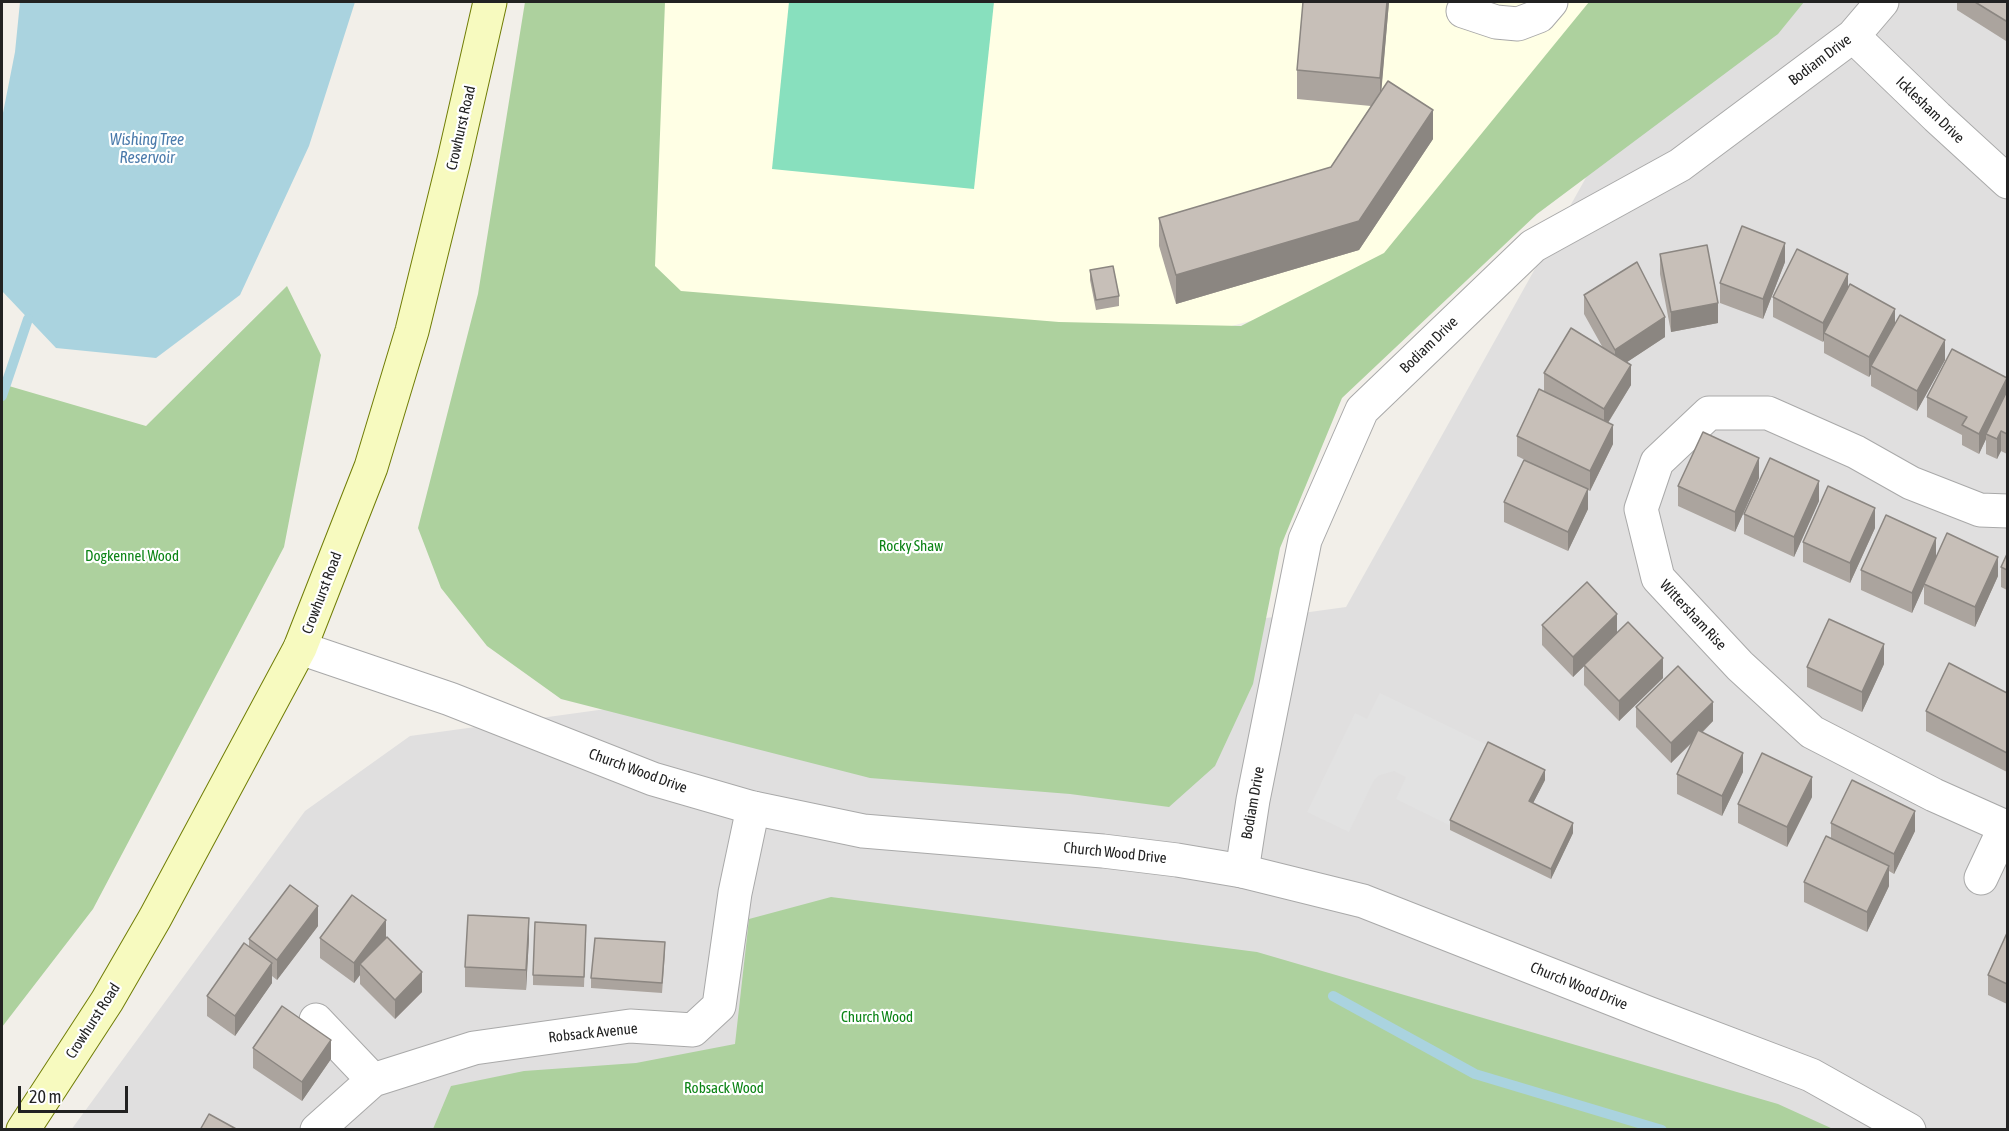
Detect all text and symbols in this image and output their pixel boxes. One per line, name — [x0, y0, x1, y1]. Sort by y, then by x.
street label: Bodiam Drive — [1785, 31, 1855, 89]
street label: Icklesham Drive — [1892, 73, 1968, 147]
street label: Crowhurst Road — [443, 84, 479, 172]
water label: Wishing Tree Reservoir — [110, 130, 184, 168]
street label: Bodiam Drive — [1396, 313, 1462, 377]
park label: Rocky Shaw — [879, 537, 943, 555]
park label: Dogkennel Wood — [85, 547, 179, 565]
street label: Crowhurst Road — [298, 550, 346, 636]
street label: Wittersham Rise — [1656, 576, 1730, 654]
street label: Church Wood Drive — [586, 745, 690, 797]
street label: Bodiam Drive — [1238, 765, 1268, 841]
street label: Church Wood Drive — [1063, 839, 1167, 867]
street label: Church Wood Drive — [1528, 958, 1630, 1014]
street label: Crowhurst Road — [62, 980, 124, 1062]
park label: Church Wood — [841, 1008, 913, 1026]
street label: Robsack Avenue — [547, 1019, 639, 1047]
scale bar — [21, 1074, 130, 1112]
park label: Robsack Wood — [684, 1079, 764, 1097]
text: 20 m — [29, 1086, 61, 1107]

